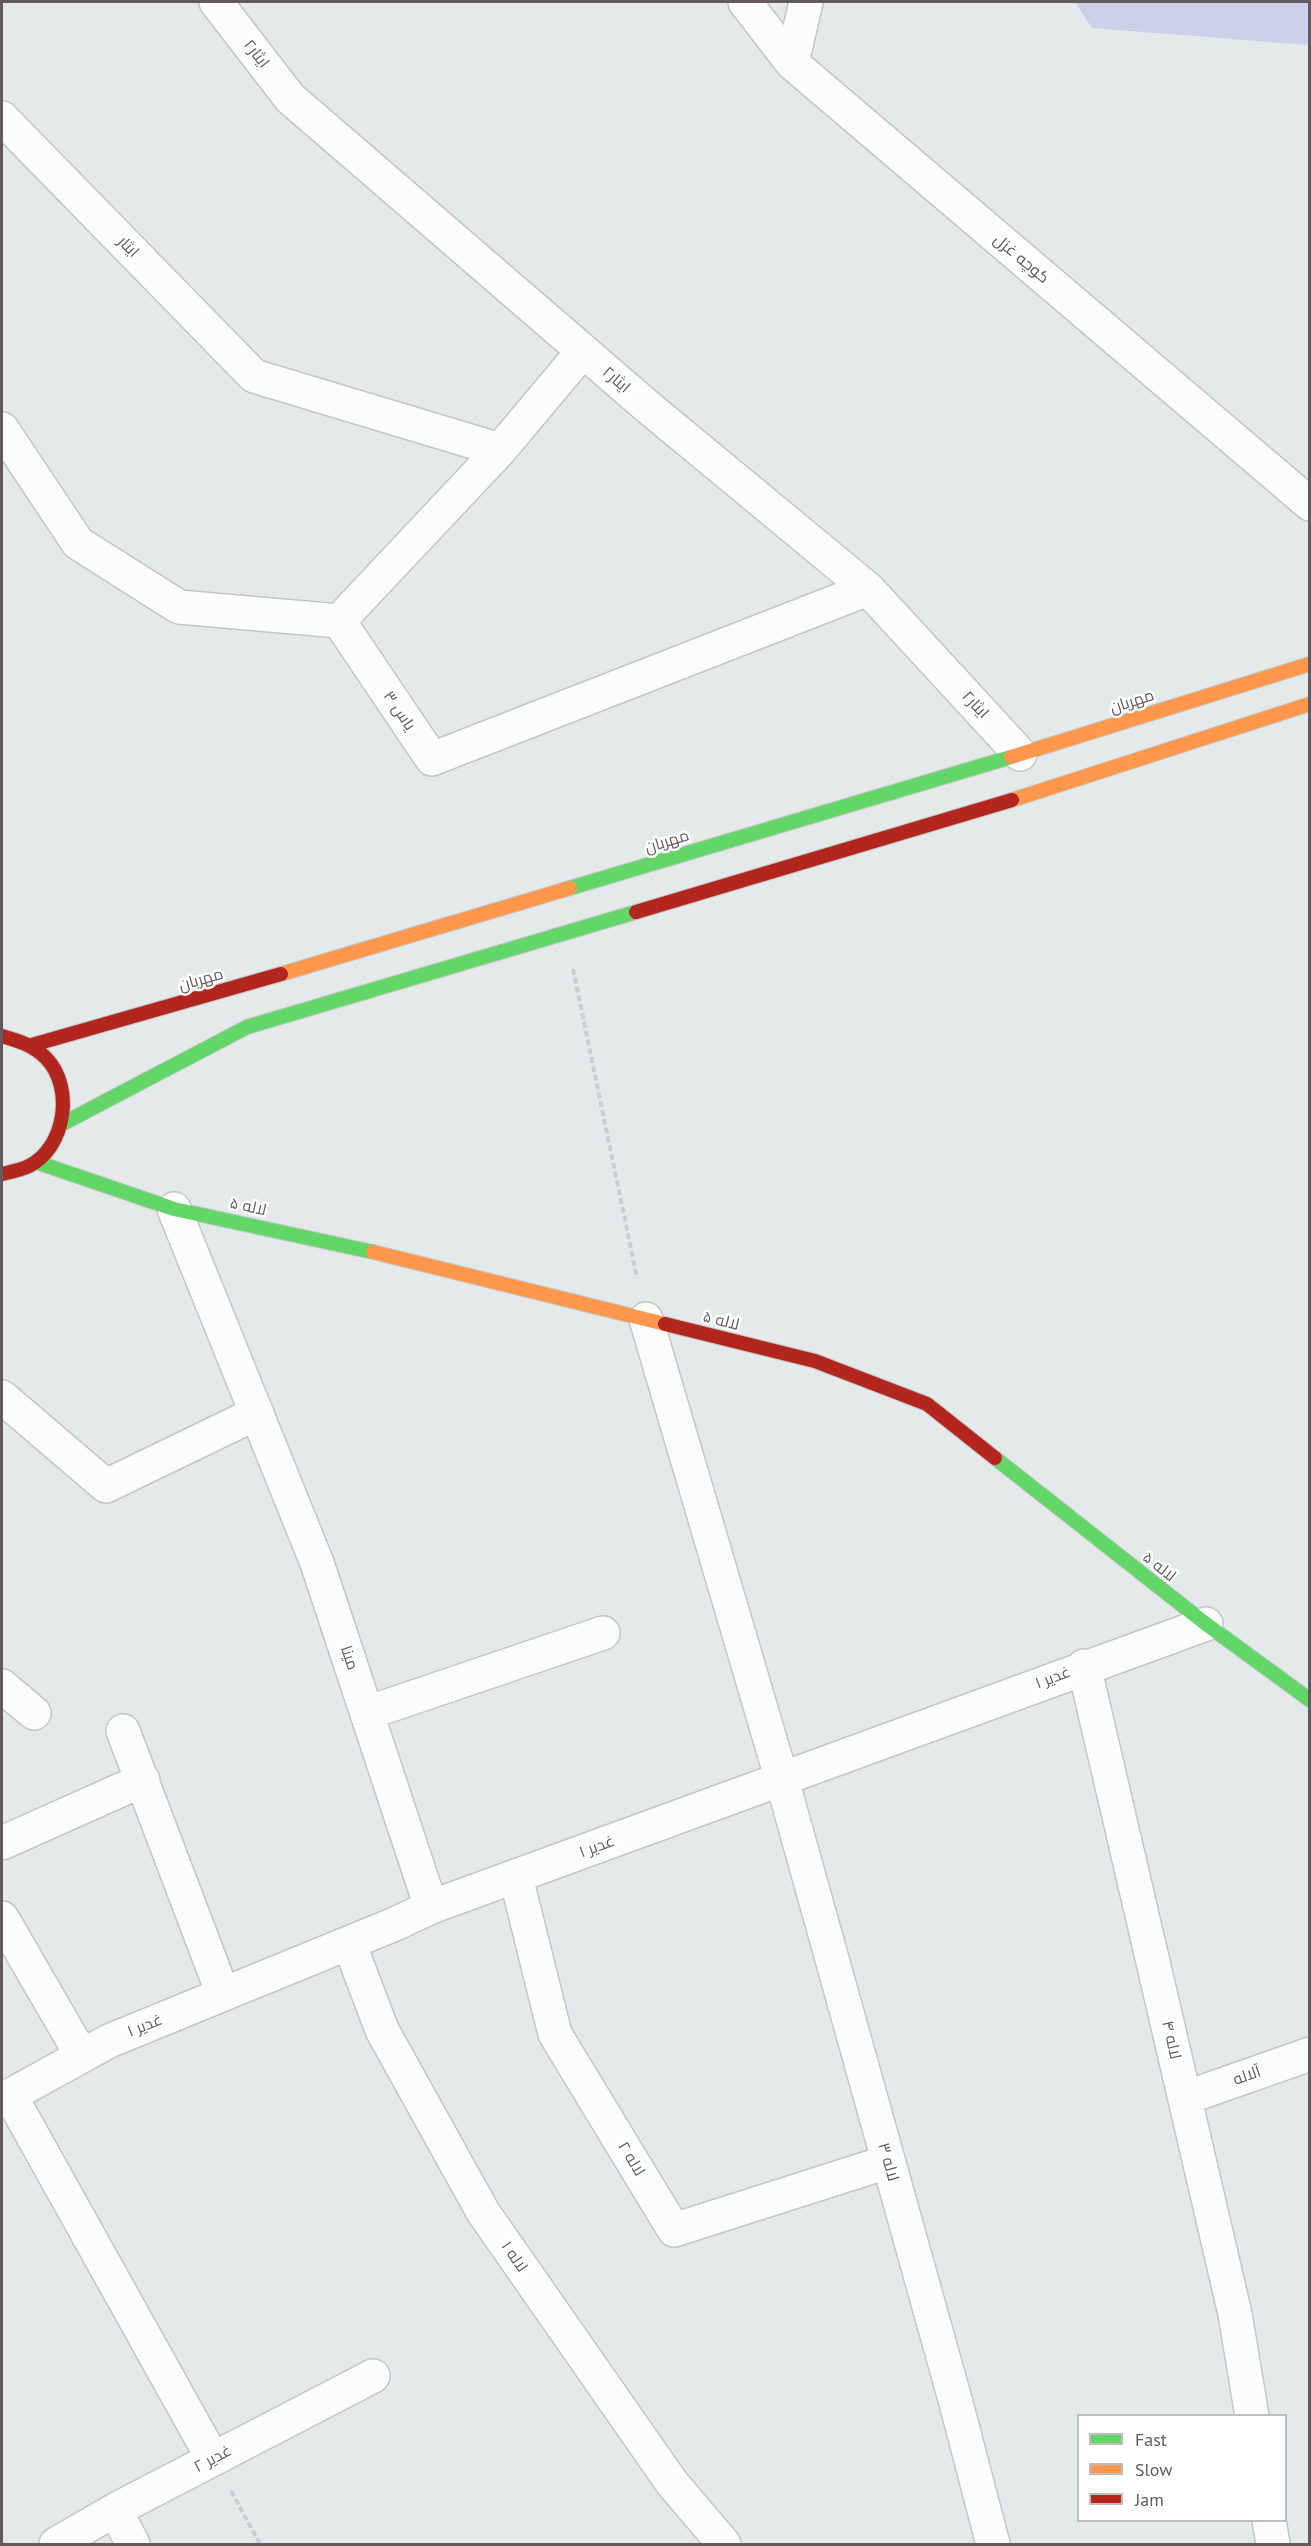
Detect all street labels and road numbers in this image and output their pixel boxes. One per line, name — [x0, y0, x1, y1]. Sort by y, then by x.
street label: ایثار۲ — [239, 36, 273, 72]
street label: کوچه غزل — [989, 230, 1053, 288]
street label: ایثار — [113, 232, 143, 262]
street label: ایثار۲ — [598, 363, 634, 397]
street label: مهربان — [1108, 686, 1156, 718]
street label: ایثار۲ — [958, 687, 992, 723]
street label: یاس ۳ — [379, 688, 419, 734]
street label: مهربان — [643, 826, 691, 858]
street label: مهربان — [177, 965, 225, 995]
street label: لاله ۵ — [228, 1194, 268, 1220]
street label: لاله ۵ — [701, 1307, 741, 1335]
street label: لاله ۵ — [1139, 1548, 1179, 1586]
street label: مینا — [336, 1643, 362, 1673]
street label: غدیر ۱ — [1033, 1663, 1073, 1693]
street label: غدیر ۱ — [577, 1832, 617, 1862]
street label: غدیر ۱ — [125, 2010, 165, 2042]
street label: لاله ۴ — [1157, 2019, 1185, 2061]
street label: آلاله — [1231, 2062, 1263, 2090]
street label: لاله ۲ — [613, 2138, 649, 2180]
street label: لاله ۳ — [873, 2141, 903, 2183]
street label: لاله ۱ — [497, 2238, 531, 2276]
street label: غدیر ۲ — [191, 2441, 235, 2477]

